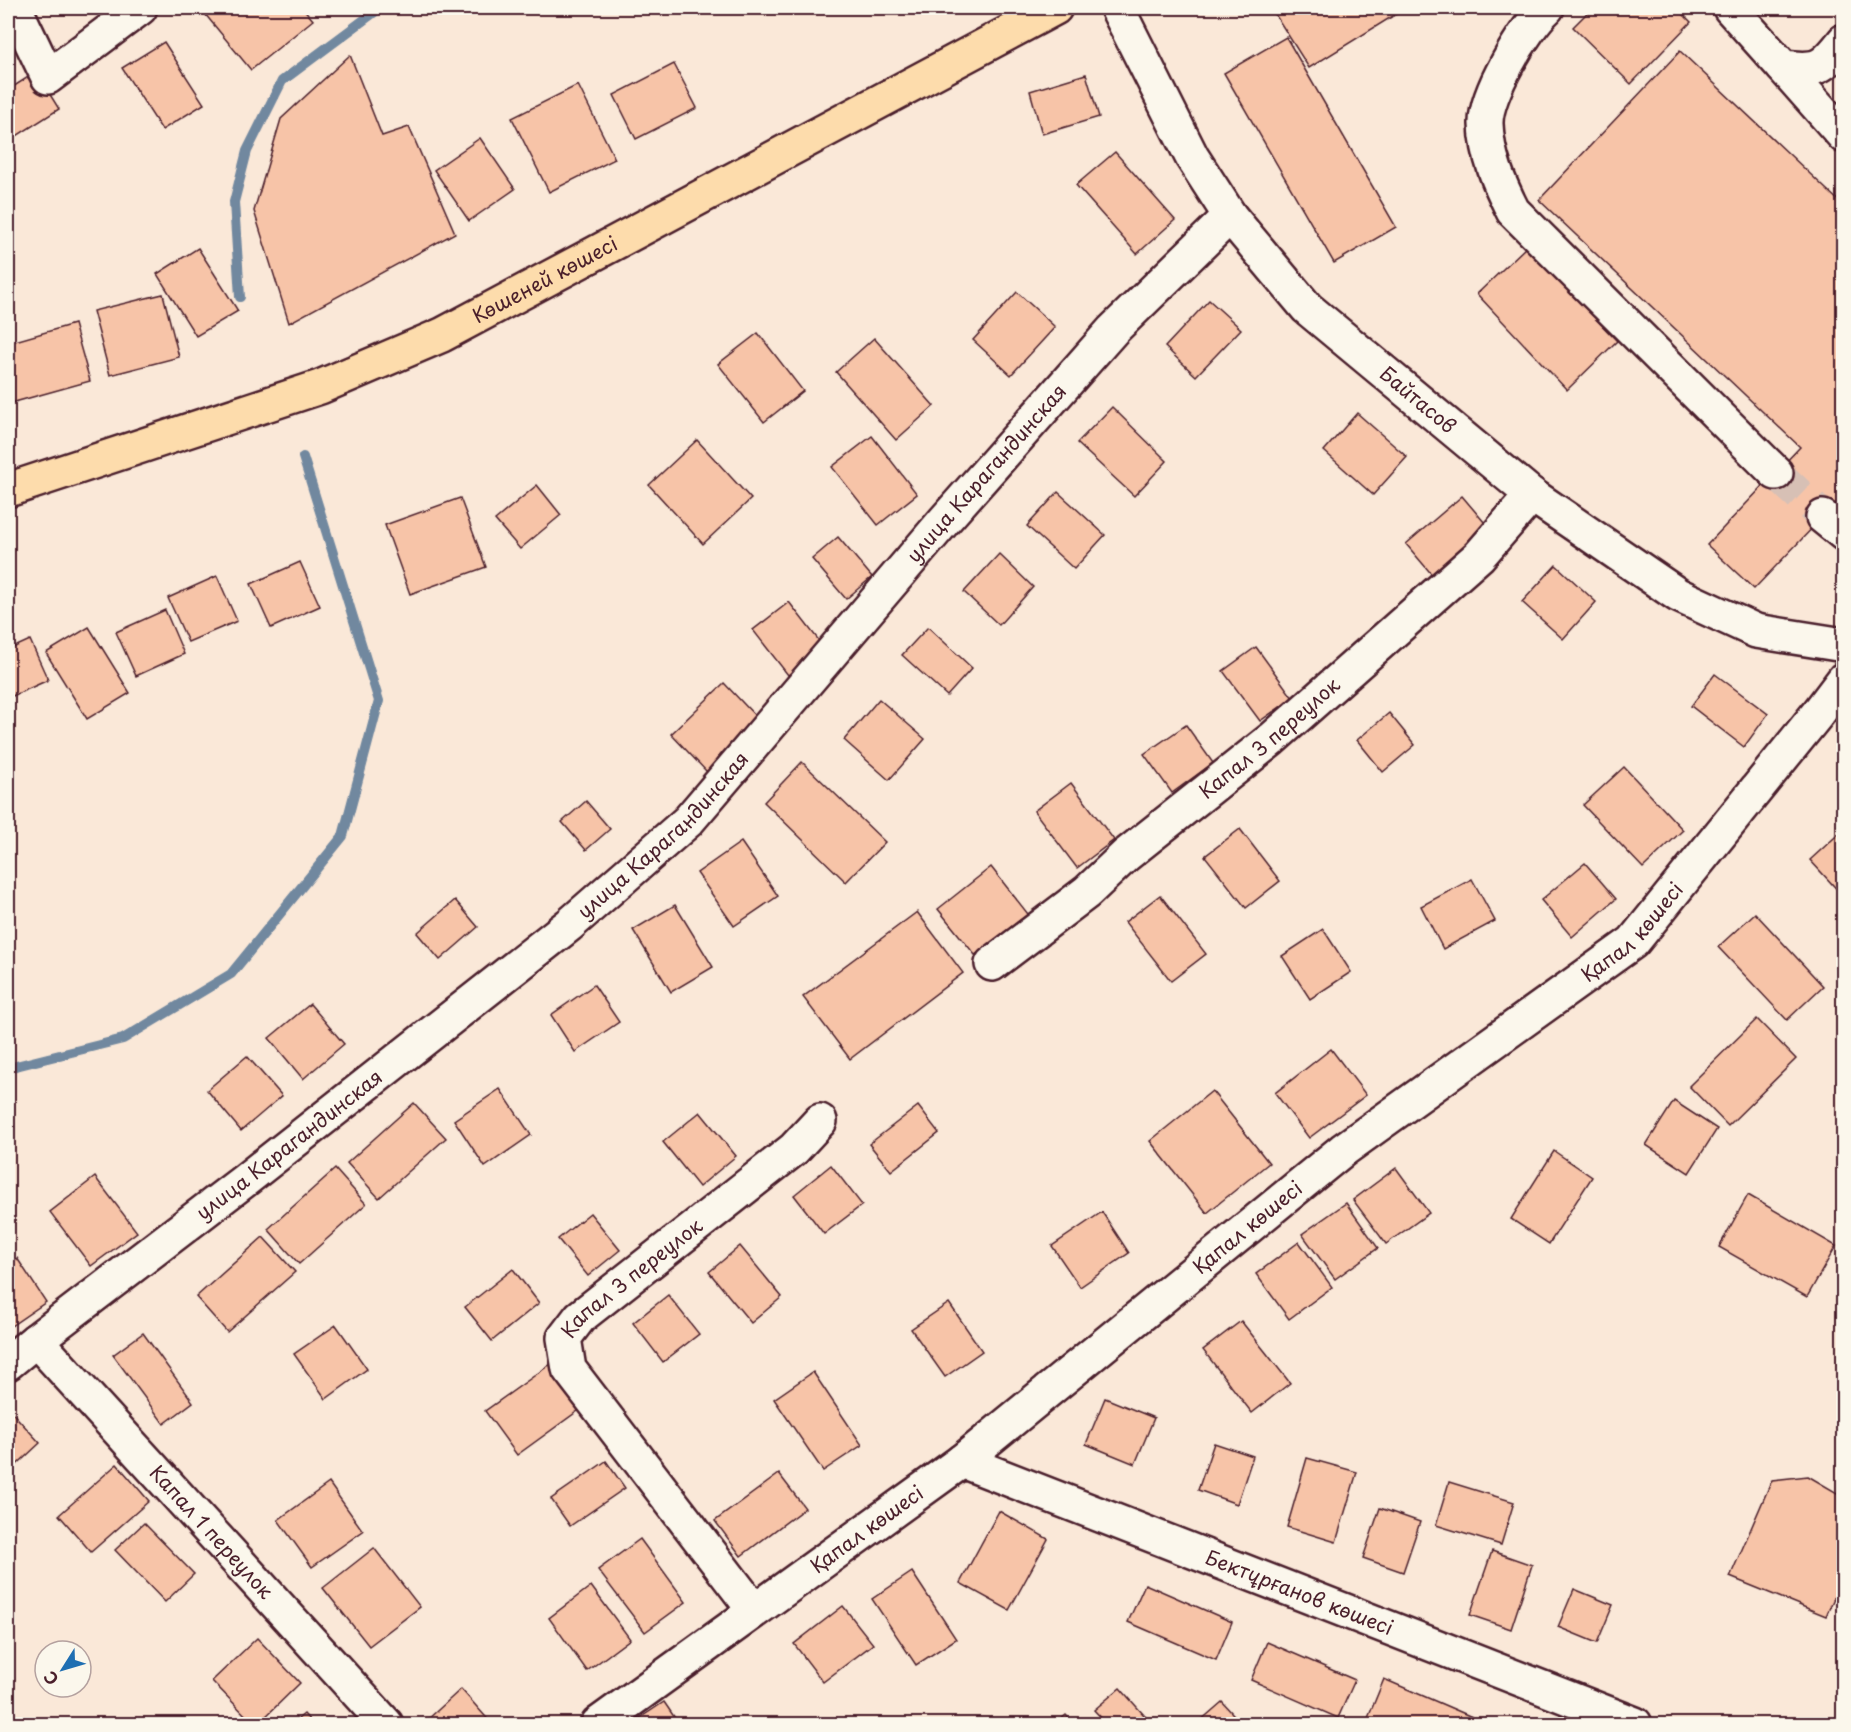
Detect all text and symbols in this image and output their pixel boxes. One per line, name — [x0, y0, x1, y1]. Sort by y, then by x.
street label: Көшеней көшесі — [467, 228, 623, 330]
street label: Байтасов — [1374, 359, 1463, 440]
street label: улица Карагандинская — [899, 377, 1073, 569]
street label: Капал 3 переулок — [1192, 670, 1346, 805]
street label: улица Карагандинская — [570, 744, 755, 925]
street label: Қапал көшесі — [1575, 875, 1690, 989]
street label: улица Карагандинская — [189, 1062, 388, 1227]
street label: Қапал көшесі — [1186, 1173, 1308, 1281]
street label: Капал 3 переулок — [553, 1210, 708, 1344]
street label: Капал 1 переулок — [143, 1458, 281, 1605]
street label: Қапал көшесі — [804, 1478, 929, 1580]
street label: Бектұрғанов көшесі — [1201, 1541, 1398, 1642]
north arrow — [33, 1639, 93, 1699]
text: С — [37, 1667, 63, 1691]

